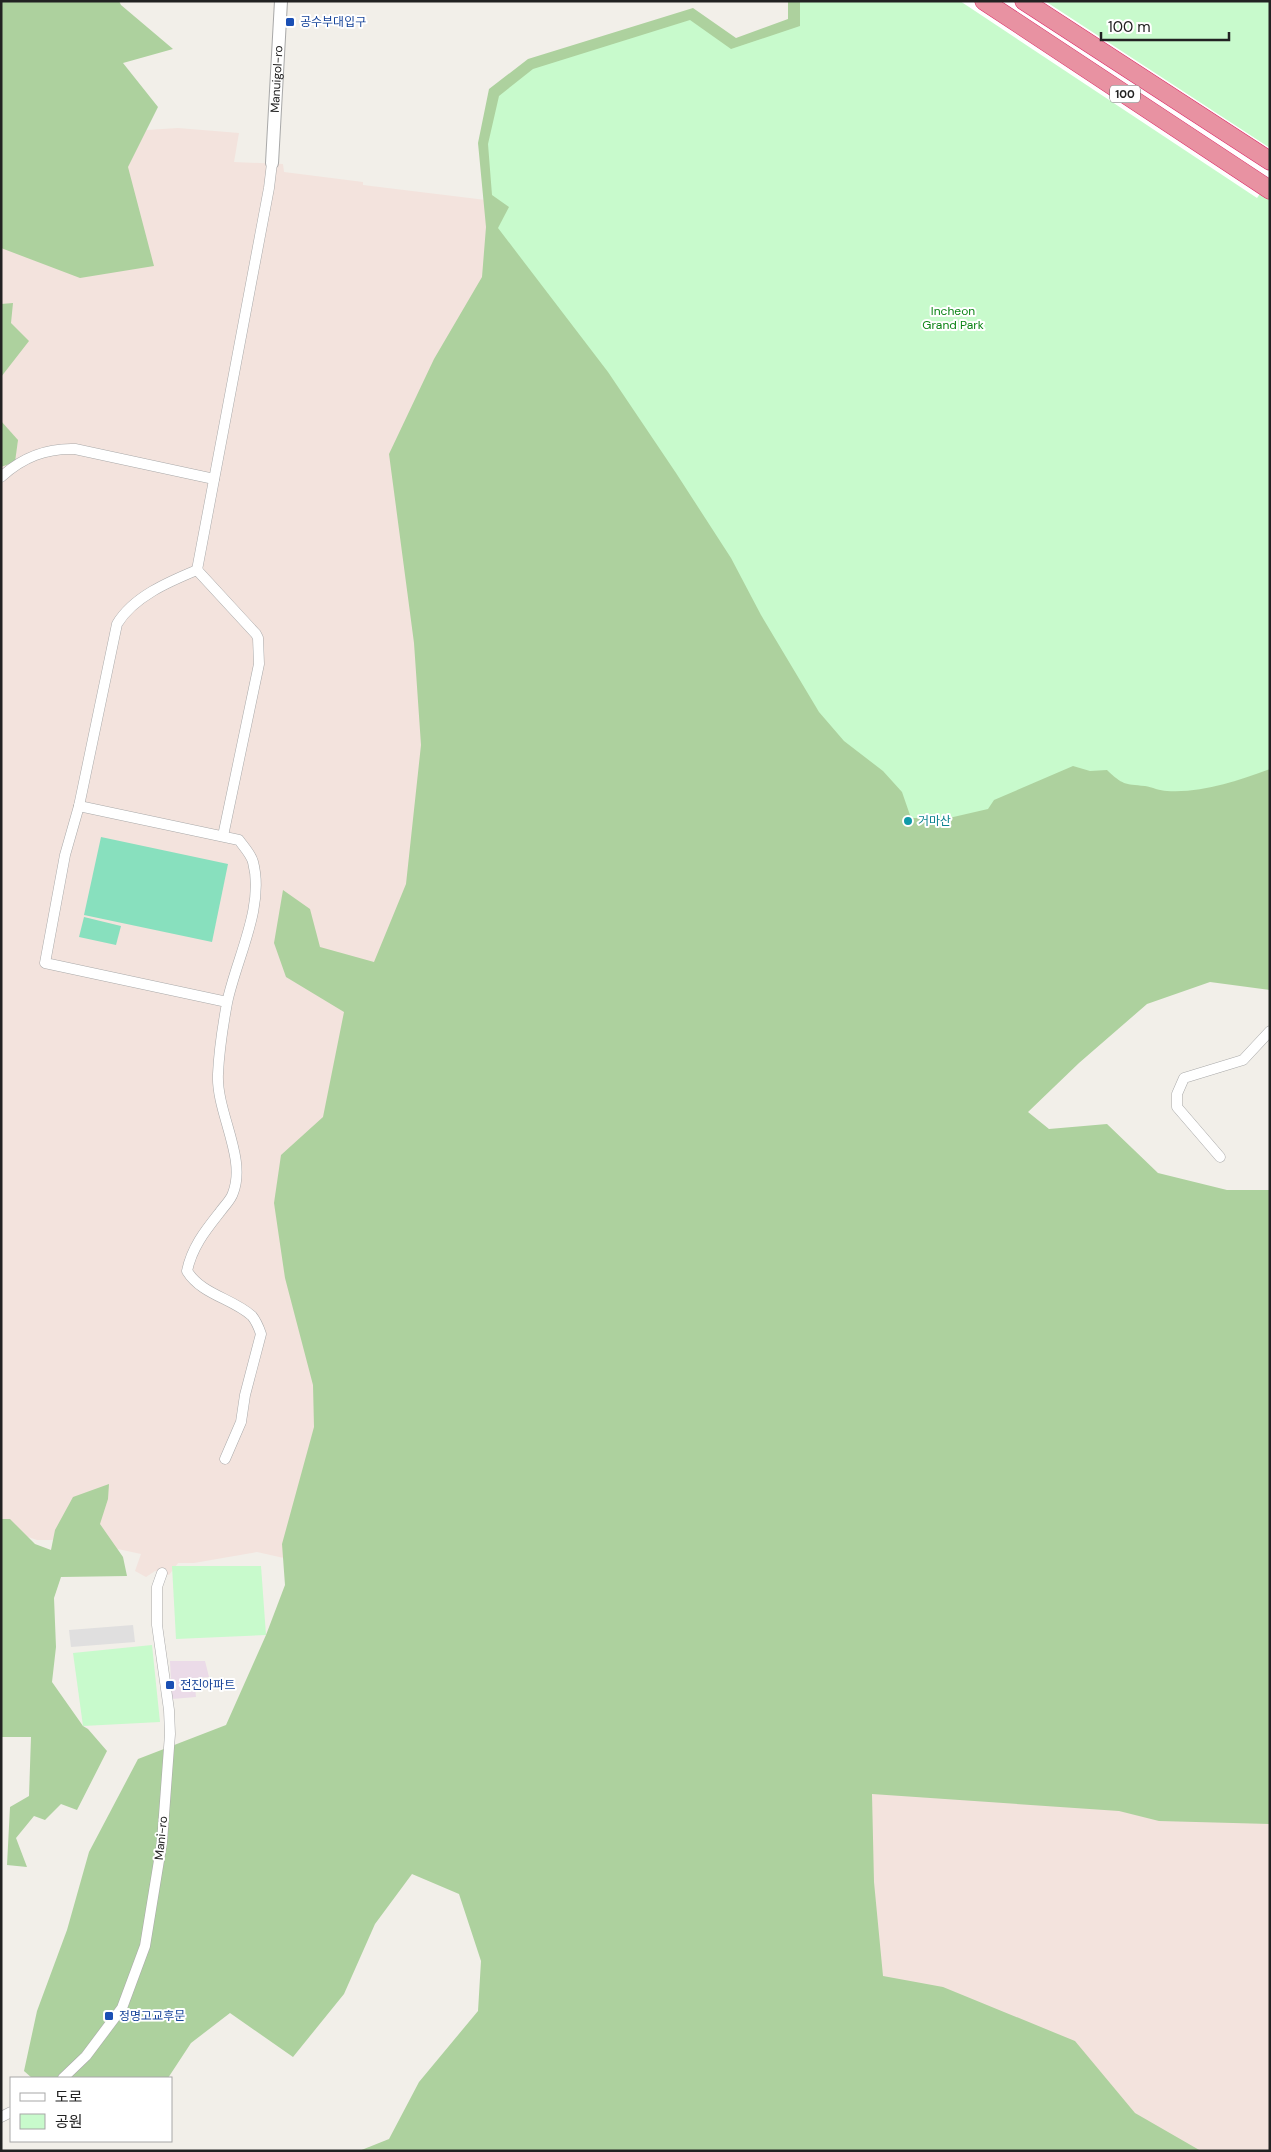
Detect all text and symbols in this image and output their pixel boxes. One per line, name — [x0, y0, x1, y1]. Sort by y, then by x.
scale bar — [1101, 10, 1228, 42]
place label: 공수부대입구 — [300, 14, 366, 30]
marker: 공수부대입구 — [284, 16, 296, 28]
text: 100 m — [1108, 17, 1151, 37]
street label: Manuigol-ro — [267, 45, 287, 113]
road number: 100 — [1110, 86, 1140, 102]
park label: Incheon Grand Park — [922, 303, 984, 333]
place label: 거마산 — [918, 813, 951, 829]
marker: 거마산 — [902, 815, 914, 827]
place label: 전진아파트 — [180, 1677, 235, 1693]
marker: 전진아파트 — [164, 1679, 176, 1691]
street label: Mani-ro — [151, 1815, 171, 1861]
place label: 정명고교후문 — [119, 2008, 185, 2024]
marker: 정명고교후문 — [103, 2010, 115, 2022]
legend — [10, 2077, 172, 2142]
text: 도로 — [55, 2087, 83, 2107]
text: 공원 — [55, 2112, 83, 2132]

